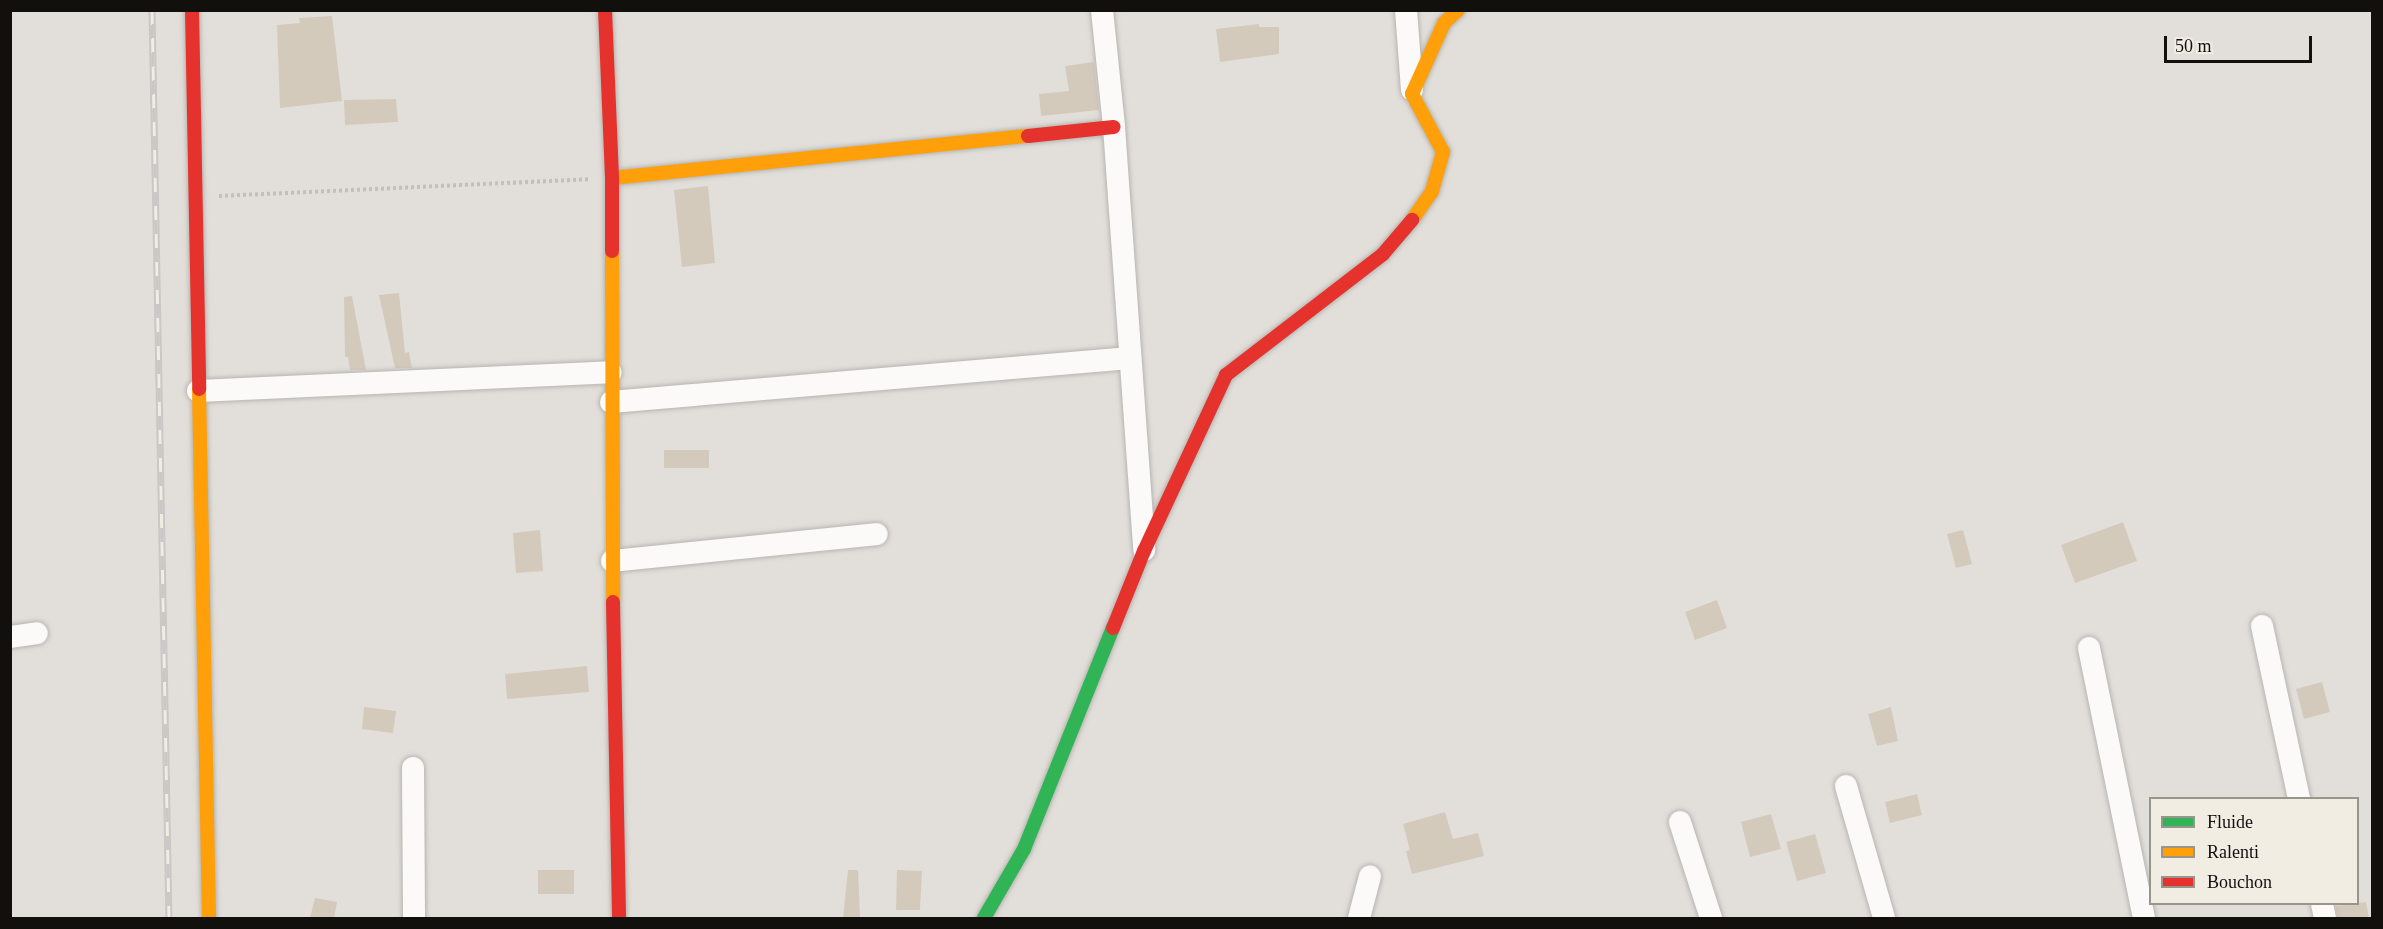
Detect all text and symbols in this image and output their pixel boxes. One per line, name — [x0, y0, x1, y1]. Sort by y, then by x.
scale bar — [2167, 24, 2316, 62]
text: 50 m — [2175, 36, 2212, 56]
legend — [2149, 797, 2359, 905]
text: Fluide — [2207, 812, 2253, 832]
text: Ralenti — [2207, 842, 2259, 862]
text: Bouchon — [2207, 872, 2272, 892]

